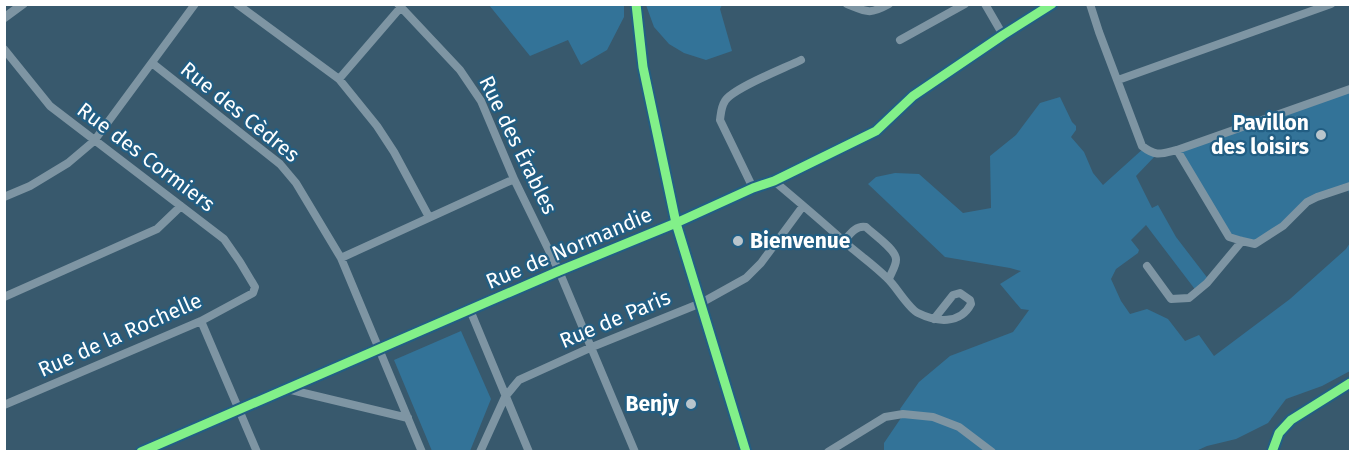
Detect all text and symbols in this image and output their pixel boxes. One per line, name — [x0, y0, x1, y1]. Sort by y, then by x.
street label: Rue des Cèdres — [175, 56, 305, 168]
street label: Rue des Érables — [473, 71, 563, 219]
street label: Rue des Cormiers — [72, 97, 220, 217]
place label: Pavillon des loisirs — [1211, 110, 1309, 160]
marker: Pavillon des loisirs — [1314, 128, 1328, 142]
street label: Rue de Normandie — [482, 201, 656, 295]
place label: Bienvenue — [750, 228, 851, 254]
marker: Bienvenue — [731, 234, 745, 248]
street label: Rue de Paris — [556, 284, 674, 354]
street label: Rue de la Rochelle — [34, 287, 206, 383]
place label: Benjy — [626, 391, 679, 417]
marker: Benjy — [684, 397, 698, 411]

